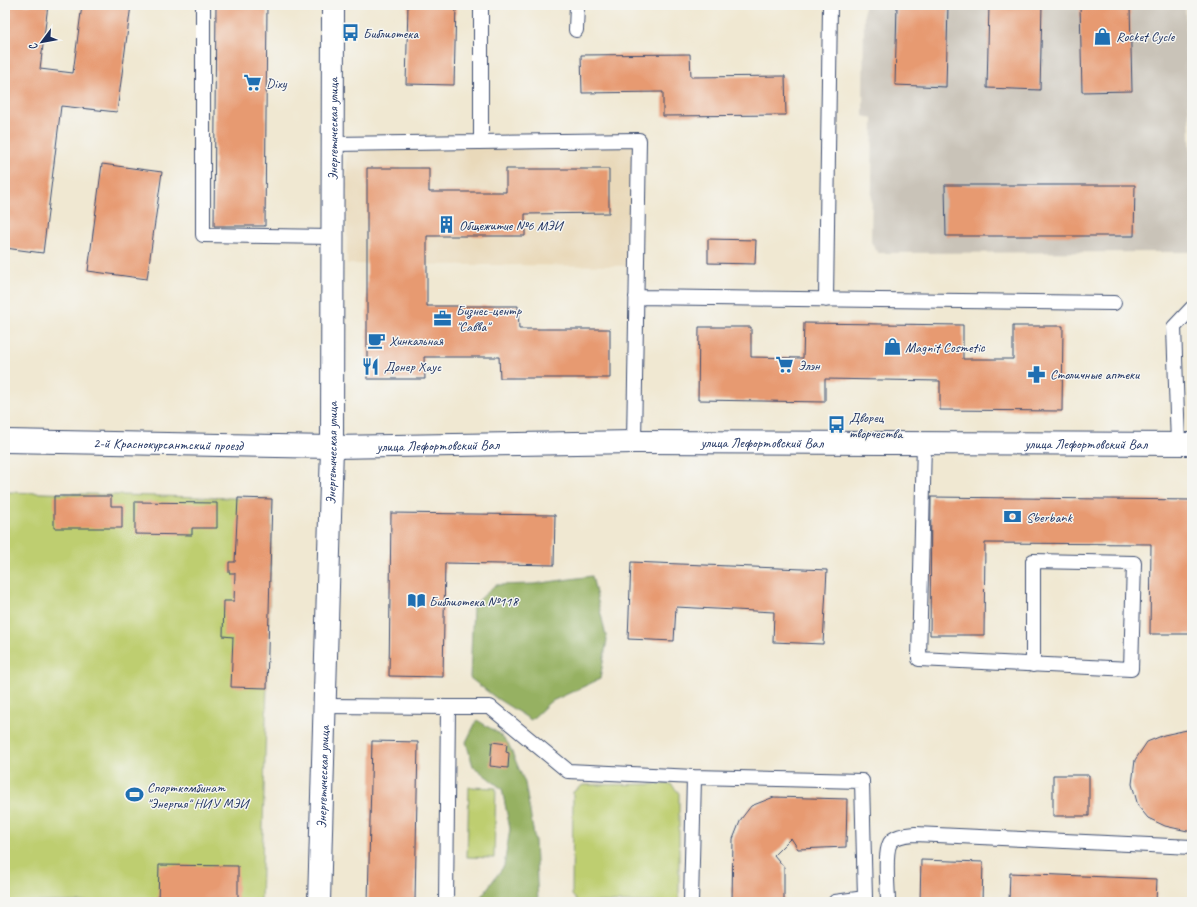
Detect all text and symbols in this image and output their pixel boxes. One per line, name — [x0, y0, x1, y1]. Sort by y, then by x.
north arrow — [22, 22, 62, 62]
bus stop icon: Библиотека — [340, 23, 360, 43]
place label: Библиотека — [363, 25, 419, 42]
shop icon: Rocket Cycle — [1093, 26, 1113, 46]
place label: Rocket Cycle — [1116, 28, 1176, 45]
text: С — [25, 40, 41, 53]
supermarket icon: Dixy — [243, 73, 263, 93]
place label: Dixy — [266, 75, 288, 92]
street label: Энергетическая улица — [325, 76, 342, 181]
building icon: Общежитие №6 МЭИ — [436, 215, 456, 235]
place label: Общежитие №6 МЭИ — [459, 217, 565, 234]
place label: Бизнес-центр "Савва" — [456, 302, 522, 335]
office icon: Бизнес-центр "Савва" — [433, 308, 453, 328]
cafe icon: Хинкальная — [366, 330, 386, 350]
place label: Хинкальная — [389, 332, 444, 349]
shop icon: Magnit Cosmetic — [882, 337, 902, 357]
place label: Magnit Cosmetic — [905, 339, 986, 356]
supermarket icon: Элэн — [775, 355, 795, 375]
restaurant icon: Донер Хаус — [361, 356, 381, 376]
place label: Элэн — [798, 357, 821, 374]
place label: Донер Хаус — [384, 358, 442, 375]
pharmacy icon: Столичные аптеки — [1027, 364, 1047, 384]
place label: Столичные аптеки — [1050, 366, 1140, 383]
street label: Энергетическая улица — [322, 400, 341, 505]
place label: Дворец творчества — [849, 409, 904, 442]
bus stop icon: Дворец творчества — [826, 415, 846, 435]
street label: улица Лефортовский Вал — [700, 434, 824, 452]
street label: 2-й Краснокурсантский проезд — [93, 435, 245, 454]
street label: улица Лефортовский Вал — [1024, 435, 1148, 453]
street label: улица Лефортовский Вал — [376, 436, 500, 455]
bank icon: Sberbank — [1003, 507, 1023, 527]
place label: Sberbank — [1026, 509, 1073, 526]
library icon: Библиотека №118 — [406, 591, 426, 611]
place label: Библиотека №118 — [429, 593, 520, 610]
street label: Энергетическая улица — [313, 724, 333, 829]
place label: Спорткомбинат "Энергия" НИУ МЭИ — [147, 779, 250, 812]
sports icon: Спорткомбинат "Энергия" НИУ МЭИ — [124, 785, 144, 805]

